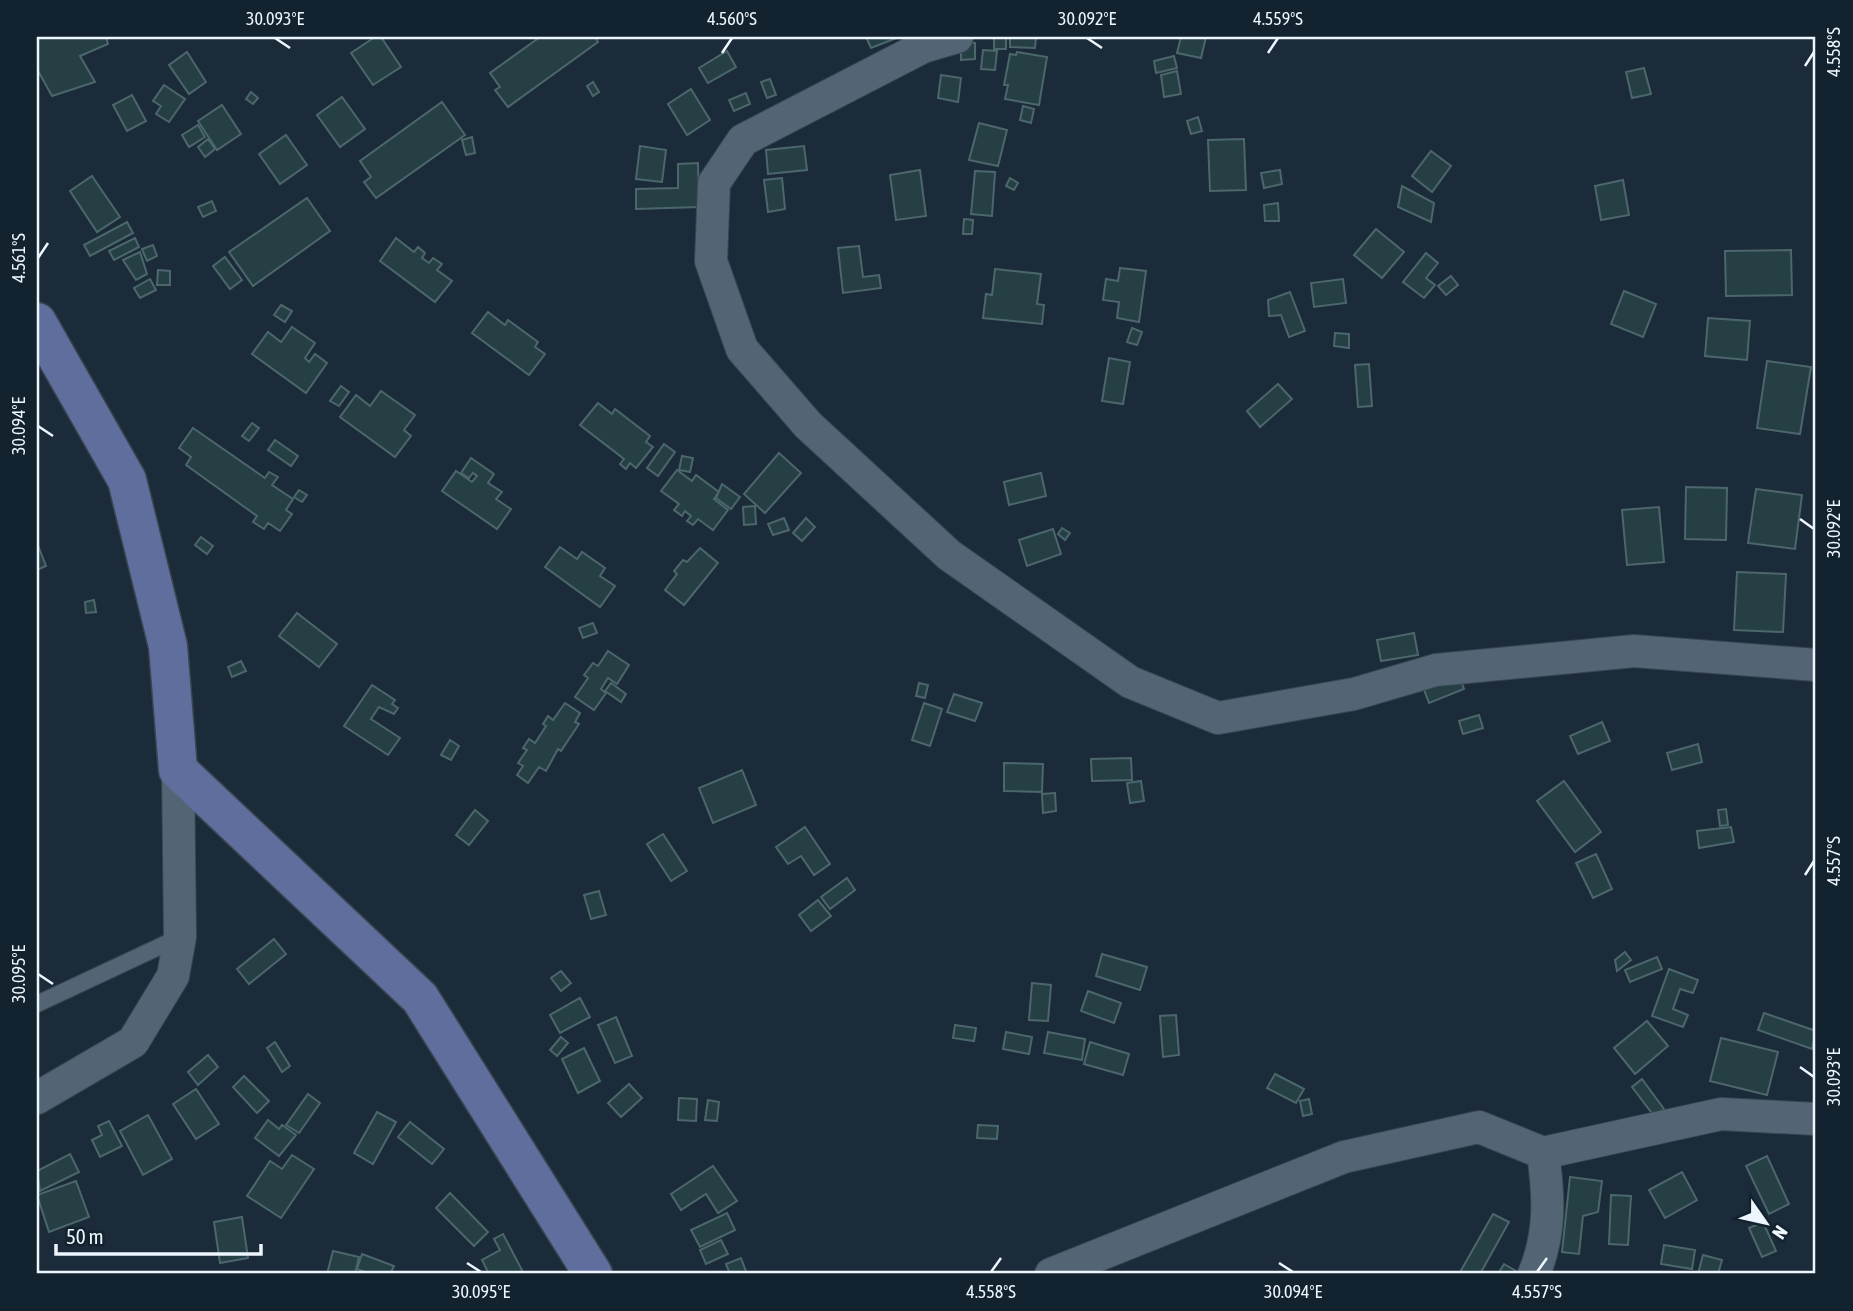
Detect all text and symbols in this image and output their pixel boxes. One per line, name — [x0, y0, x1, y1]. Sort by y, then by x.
text: 30.093°E — [246, 8, 304, 29]
text: 4.560°S — [707, 8, 757, 29]
text: 30.092°E — [1058, 8, 1116, 29]
text: 4.559°S — [1253, 8, 1303, 29]
text: 4.558°S — [1823, 27, 1844, 77]
text: 4.561°S — [8, 233, 29, 283]
text: 30.094°E — [8, 397, 29, 455]
text: 30.092°E — [1823, 500, 1844, 558]
text: 4.557°S — [1823, 836, 1844, 886]
text: 30.095°E — [8, 945, 29, 1003]
text: 30.093°E — [1823, 1048, 1844, 1106]
north arrow — [1730, 1188, 1800, 1258]
scale bar — [56, 1213, 261, 1257]
text: N — [1768, 1222, 1792, 1243]
text: 50 m — [66, 1224, 104, 1248]
text: 30.095°E — [452, 1281, 510, 1302]
text: 4.558°S — [966, 1281, 1016, 1302]
text: 30.094°E — [1264, 1281, 1322, 1302]
text: 4.557°S — [1512, 1281, 1562, 1302]

